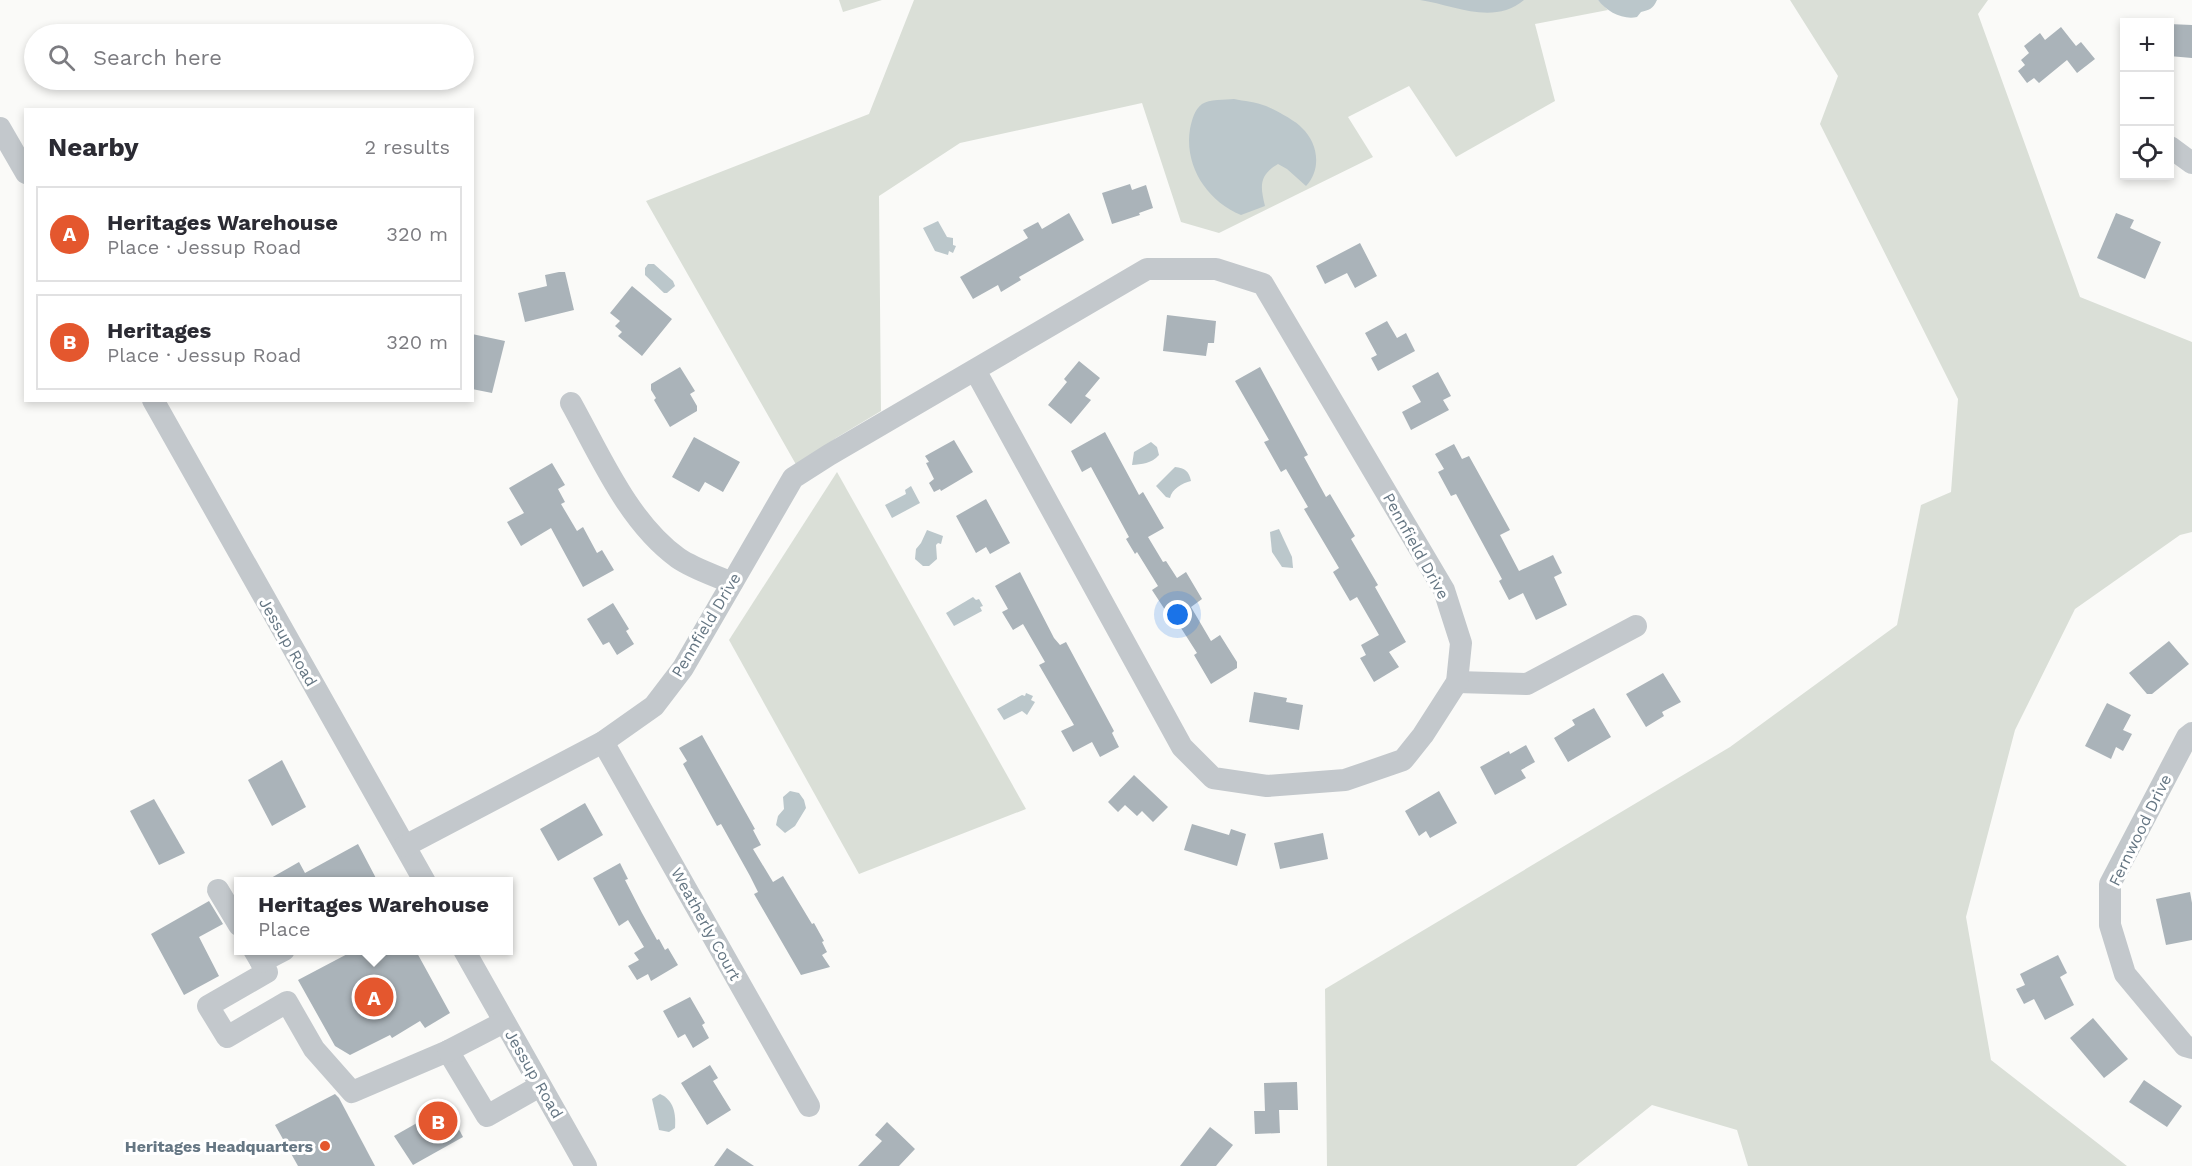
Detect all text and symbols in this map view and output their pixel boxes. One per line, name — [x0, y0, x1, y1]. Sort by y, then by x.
map controls — [2120, 18, 2174, 180]
button: + — [2120, 18, 2174, 72]
search box — [24, 24, 474, 90]
icon: search — [45, 41, 78, 74]
text: Search here — [93, 45, 222, 70]
button: − — [2120, 72, 2174, 126]
button: locate — [2120, 126, 2174, 180]
text: Nearby — [48, 132, 139, 162]
text: 2 results — [365, 135, 450, 159]
text: Heritages Warehouse — [107, 210, 338, 235]
text: A — [63, 222, 76, 246]
text: 320 m — [386, 222, 448, 246]
text: Place · Jessup Road — [107, 235, 301, 259]
text: Heritages — [107, 318, 211, 343]
text: B — [63, 330, 76, 354]
text: 320 m — [386, 330, 448, 354]
text: Place · Jessup Road — [107, 343, 301, 367]
street label: Pennfield Drive — [1379, 490, 1453, 602]
street label: Pennfield Drive — [667, 569, 745, 681]
street label: Jessup Road — [255, 594, 321, 690]
your location — [1163, 600, 1192, 629]
street label: Fernwood Drive — [2105, 771, 2175, 889]
street label: Weatherly Court — [667, 864, 745, 984]
popup — [234, 877, 513, 955]
text: Heritages Warehouse — [258, 892, 489, 917]
text: Place — [258, 917, 310, 941]
pin: A — [354, 974, 394, 1020]
street label: Jessup Road — [501, 1026, 567, 1122]
pin: B — [418, 1098, 458, 1144]
place label: Heritages Headquarters — [125, 1137, 313, 1156]
marker: Heritages Headquarters — [318, 1139, 332, 1153]

